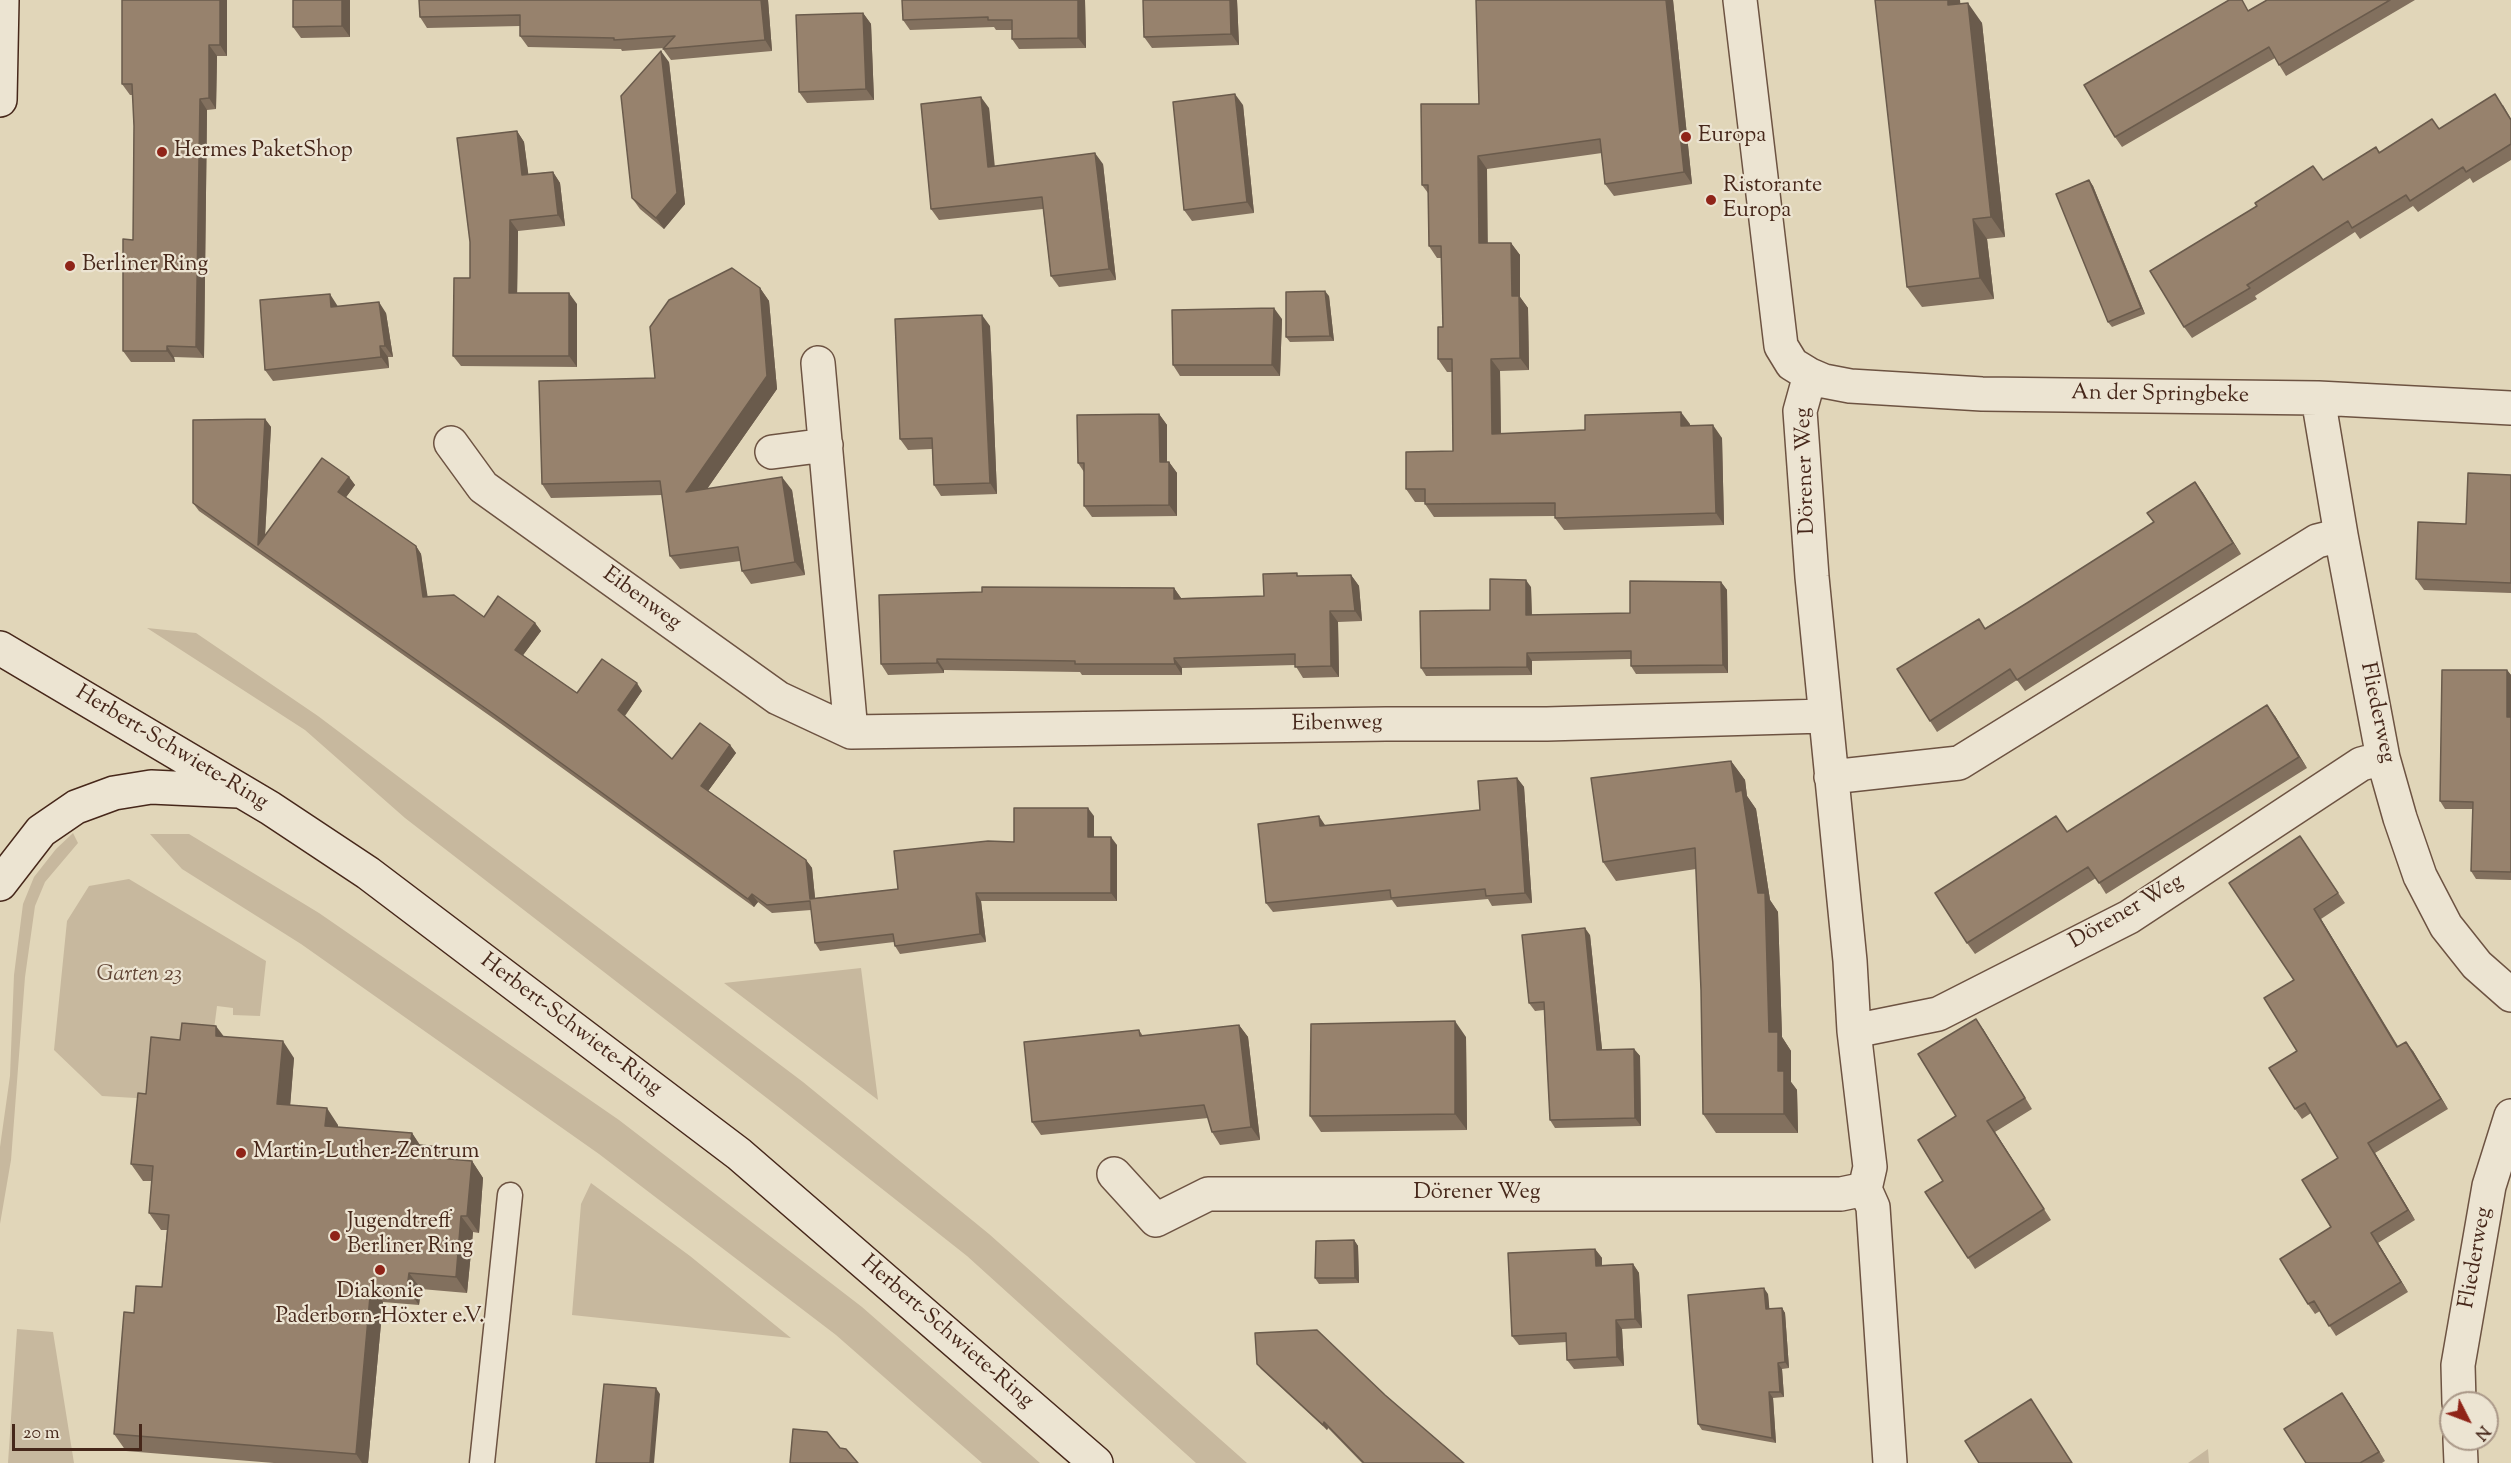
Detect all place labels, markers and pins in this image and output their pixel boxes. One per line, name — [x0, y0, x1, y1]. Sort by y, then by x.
place label: Europa — [1698, 124, 1766, 150]
marker: Europa — [1679, 130, 1693, 144]
place label: Hermes PaketShop — [174, 139, 353, 165]
marker: Hermes PaketShop — [155, 145, 169, 159]
place label: Ristorante Europa — [1723, 174, 1822, 226]
marker: Ristorante Europa — [1704, 193, 1718, 207]
place label: Berliner Ring — [82, 253, 208, 279]
marker: Berliner Ring — [63, 259, 77, 273]
place label: Martin-Luther-Zentrum — [253, 1140, 480, 1166]
marker: Martin-Luther-Zentrum — [234, 1146, 248, 1160]
place label: Jugendtreff Berliner Ring — [347, 1210, 473, 1262]
marker: Jugendtreff Berliner Ring — [328, 1229, 342, 1243]
marker: Diakonie Paderborn-Höxter e.V. — [373, 1263, 387, 1277]
place label: Diakonie Paderborn-Höxter e.V. — [275, 1280, 485, 1332]

